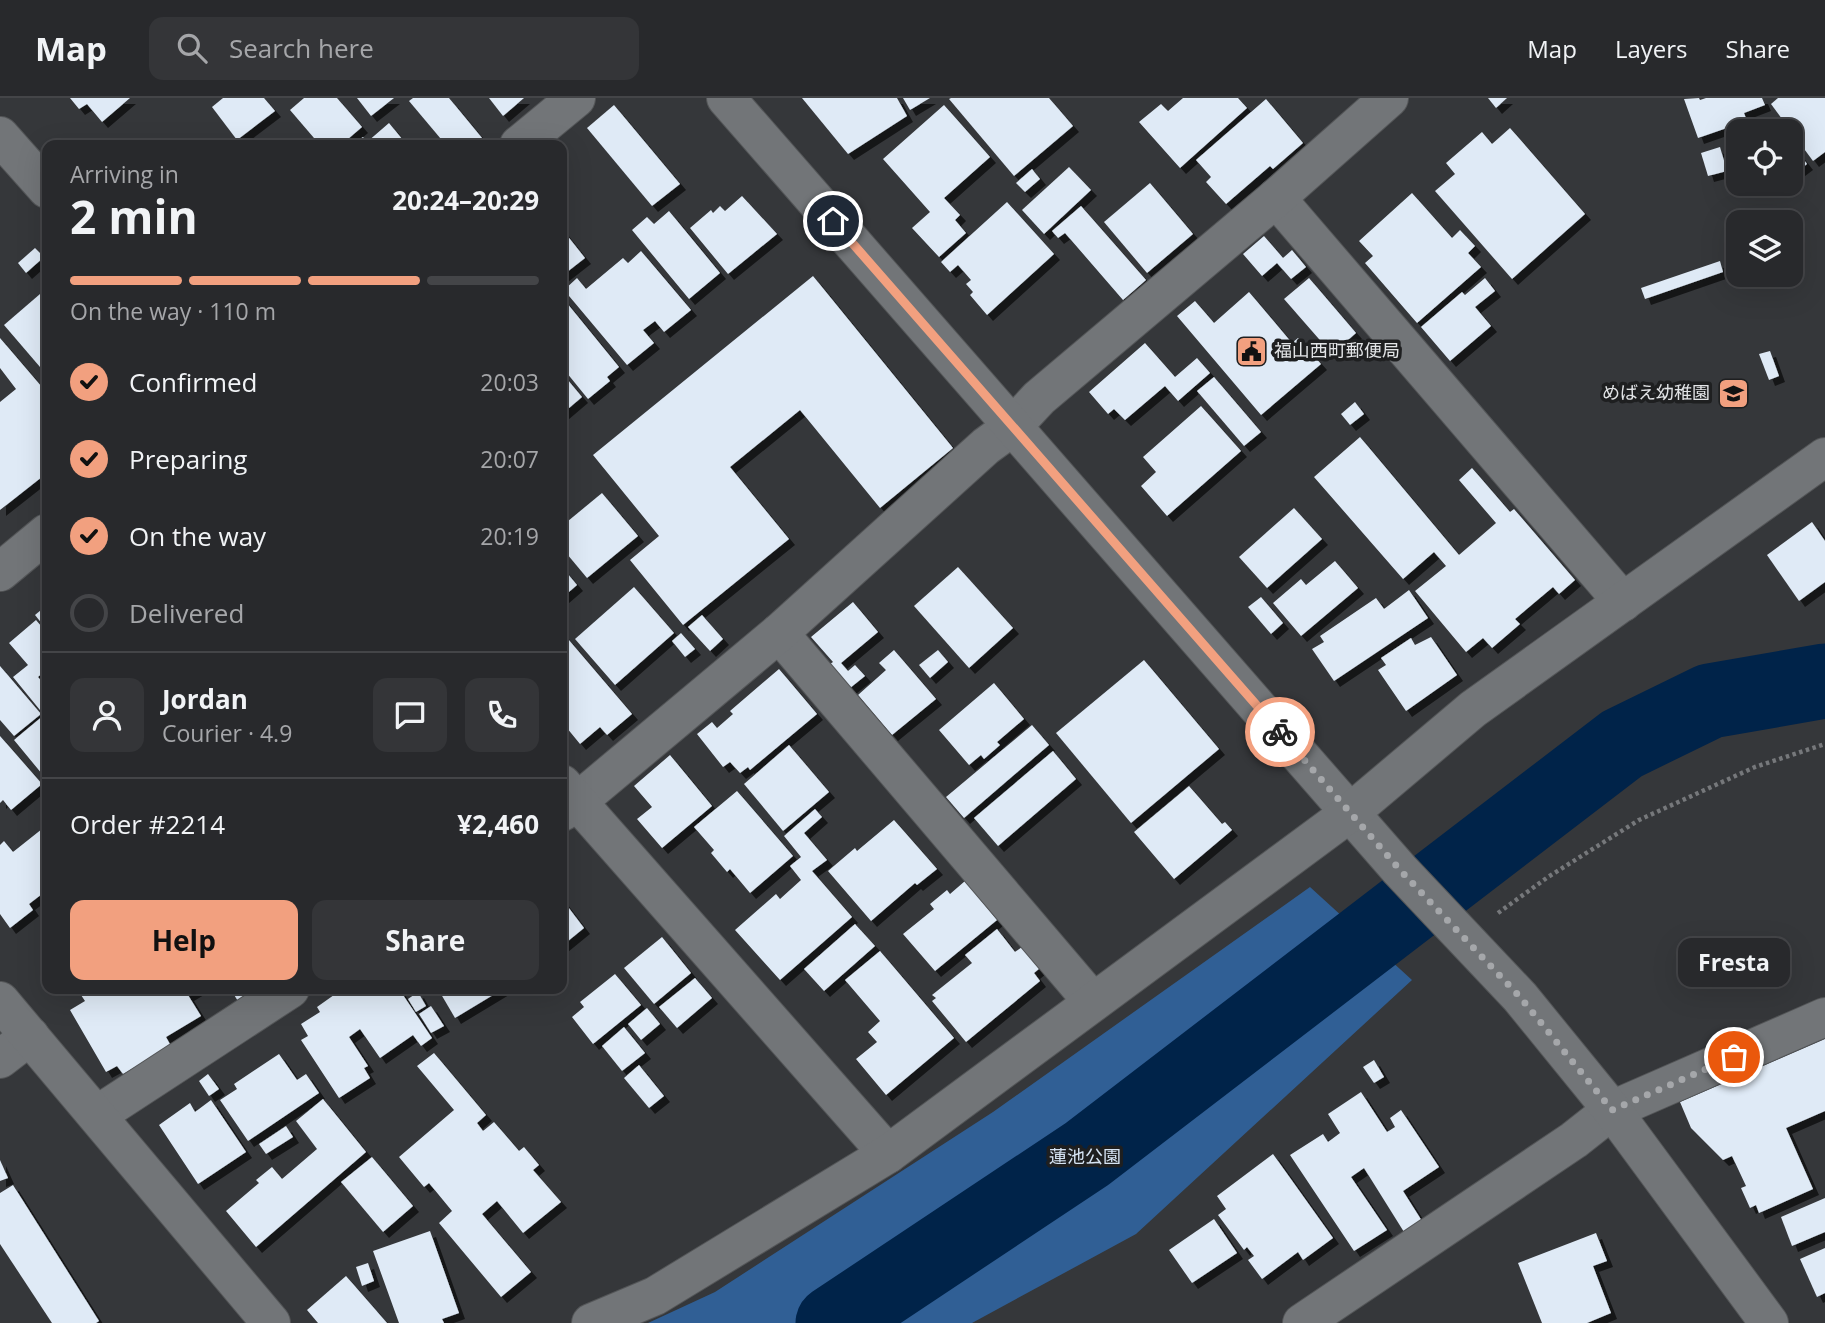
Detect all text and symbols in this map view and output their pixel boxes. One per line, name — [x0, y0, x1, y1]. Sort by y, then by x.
search box — [149, 17, 639, 80]
text: Map — [35, 26, 107, 71]
icon: search — [173, 29, 211, 67]
text: Search here — [229, 30, 374, 66]
text: Map — [1527, 32, 1577, 65]
text: Layers — [1615, 32, 1688, 65]
text: Share — [1726, 32, 1790, 65]
map controls — [1726, 119, 1803, 287]
button: locate — [1726, 119, 1803, 196]
text: Arriving in — [70, 158, 179, 190]
text: 20:24–20:29 — [392, 182, 539, 218]
text: 2 min — [70, 185, 198, 247]
pin — [803, 191, 863, 251]
icon: home — [814, 202, 852, 240]
button: layers — [1726, 210, 1803, 287]
text: On the way · 110 m — [70, 295, 276, 327]
public building icon: 福山西町郵便局 — [1234, 334, 1268, 368]
place label: 福山西町郵便局 — [1274, 338, 1400, 362]
icon: check — [70, 363, 108, 401]
text: Confirmed — [129, 364, 257, 400]
text: 20:03 — [480, 366, 539, 398]
school or university icon: めばえ幼稚園 — [1716, 376, 1750, 410]
place label: めばえ幼稚園 — [1602, 380, 1710, 404]
icon: check — [70, 440, 108, 478]
text: Preparing — [129, 441, 247, 477]
text: 20:07 — [480, 443, 539, 475]
icon: check — [70, 517, 108, 555]
text: On the way — [129, 518, 266, 554]
text: 20:19 — [480, 520, 539, 552]
text: Delivered — [129, 595, 244, 631]
button: person — [70, 678, 144, 752]
button: chat — [373, 678, 447, 752]
button: phone — [465, 678, 539, 752]
text: Jordan — [162, 681, 248, 717]
courier — [1245, 697, 1315, 767]
icon: bike — [1261, 713, 1299, 751]
text: Courier · 4.9 — [162, 717, 292, 749]
text: Order #2214 — [70, 806, 225, 842]
text: ¥2,460 — [457, 806, 539, 842]
button: Help — [70, 900, 298, 980]
button: Share — [312, 900, 539, 980]
callout: Fresta — [1678, 938, 1790, 987]
text: Fresta — [1698, 946, 1770, 978]
pin — [1704, 1027, 1764, 1087]
icon: bag — [1715, 1038, 1753, 1076]
park label: 蓮池公園 — [1049, 1144, 1121, 1168]

